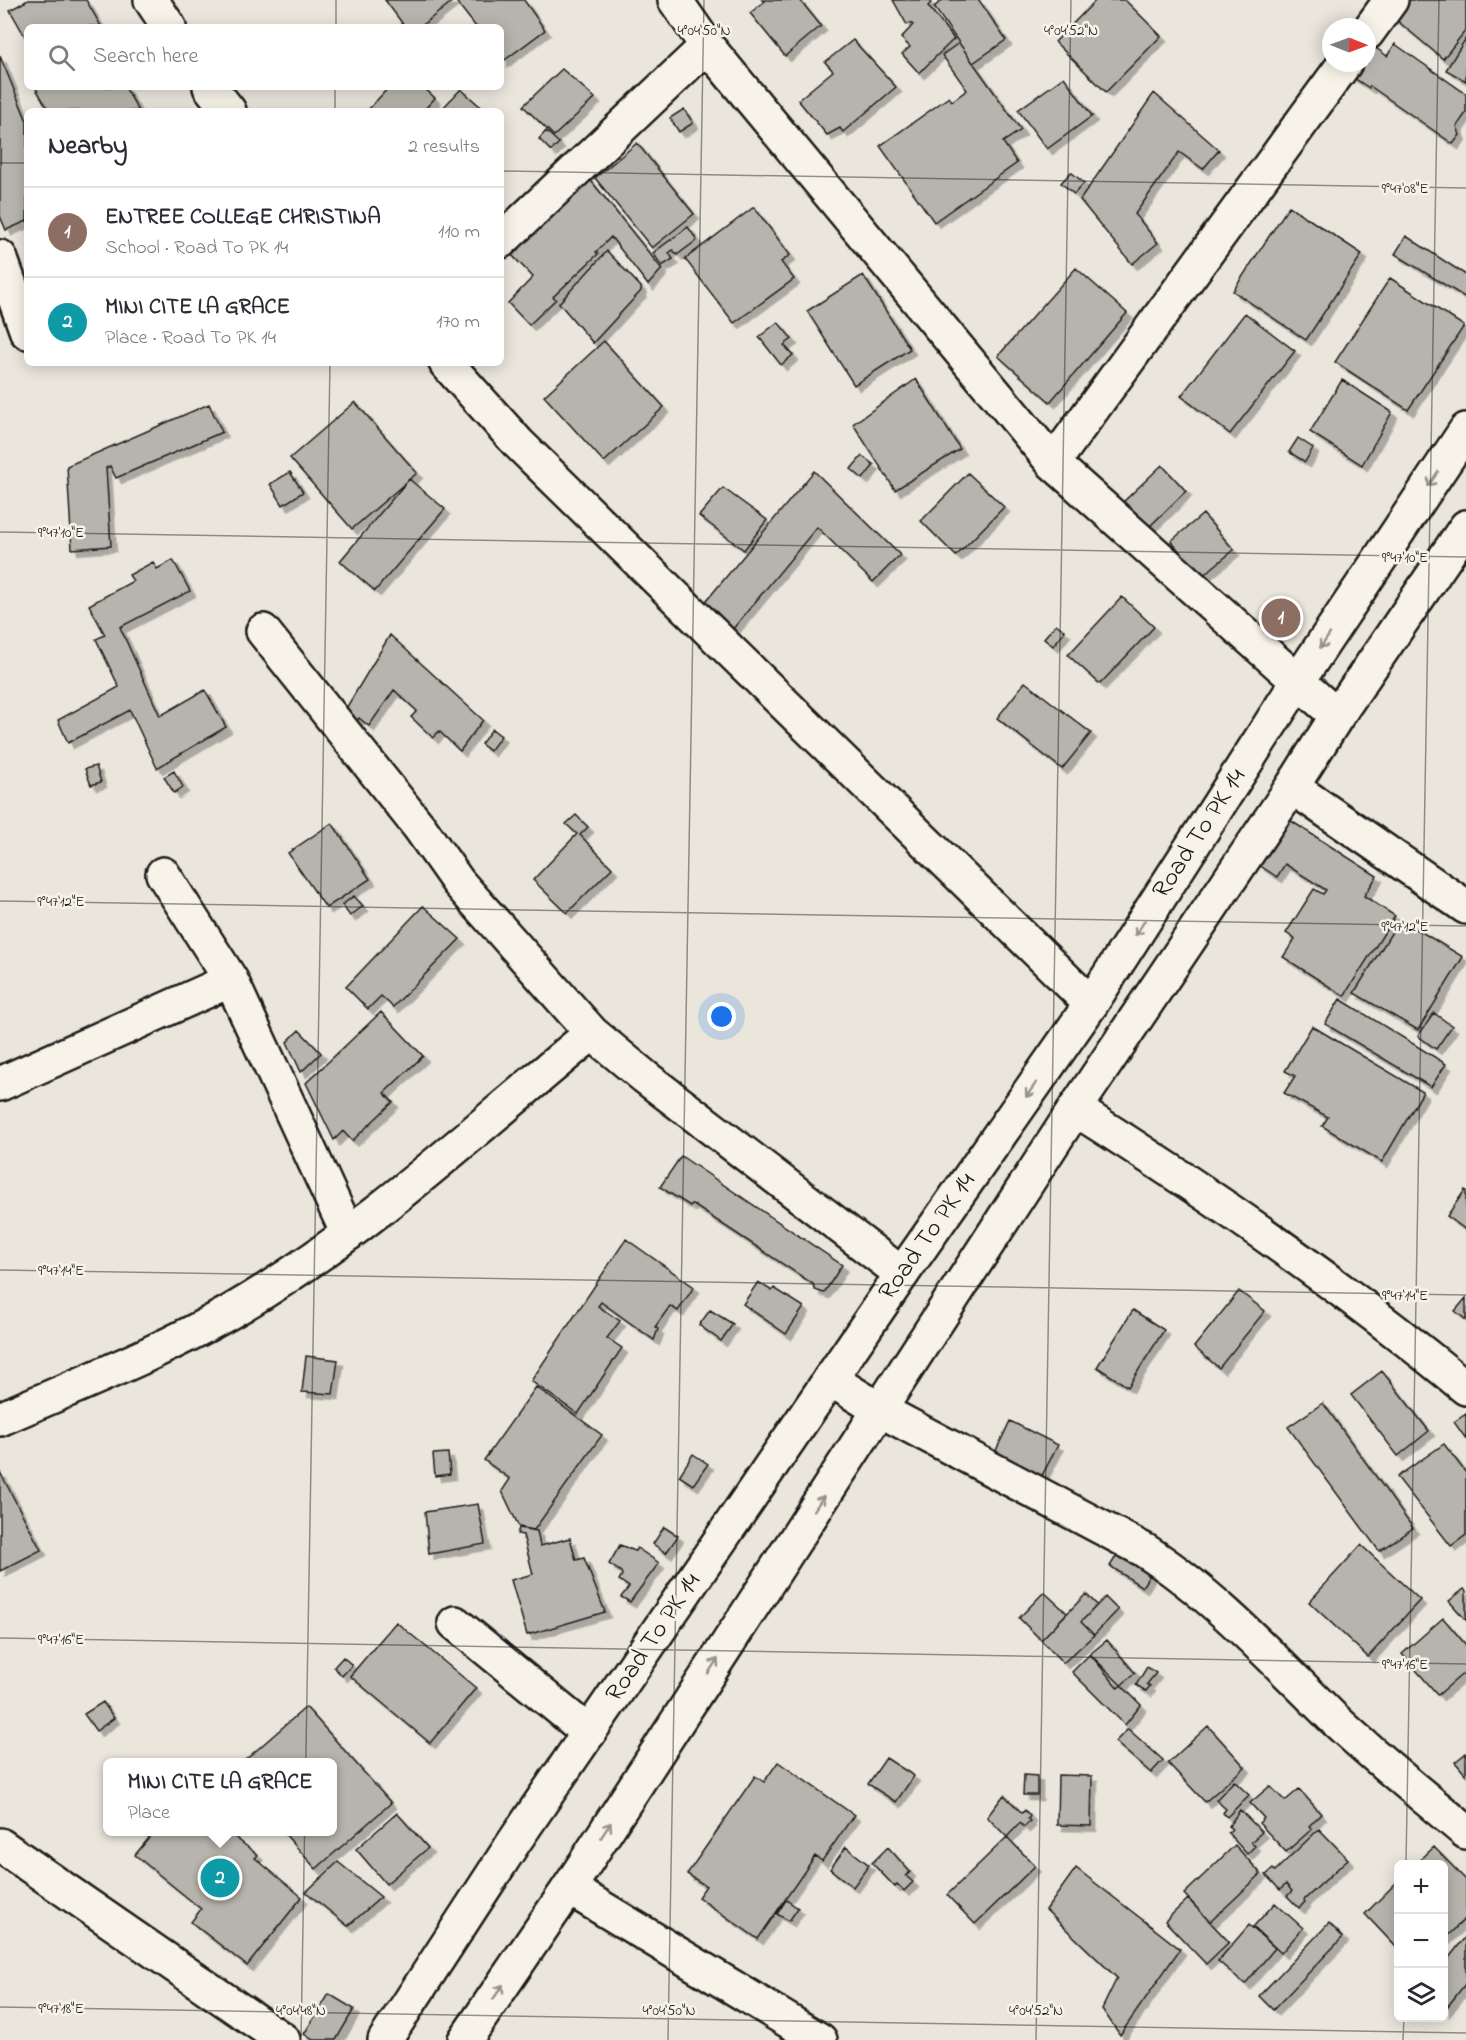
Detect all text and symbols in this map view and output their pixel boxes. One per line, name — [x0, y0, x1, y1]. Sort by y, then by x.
north arrow — [1322, 18, 1376, 72]
text: 4°04'50"N — [677, 20, 731, 42]
text: 4°04'52"N — [1044, 20, 1098, 42]
search box — [24, 24, 504, 90]
icon: search — [45, 41, 78, 74]
text: Search here — [93, 41, 198, 73]
text: Nearby — [48, 128, 127, 166]
text: 2 results — [408, 133, 480, 162]
text: 9°47'08"E — [1381, 178, 1429, 200]
text: ENTREE COLLEGE CHRISTINA — [105, 202, 381, 234]
text: 1 — [64, 218, 71, 247]
text: 110 m — [438, 218, 480, 247]
text: School · Road To PK 14 — [105, 234, 288, 263]
text: MINI CITE LA GRACE — [105, 292, 290, 324]
text: 2 — [63, 308, 72, 337]
text: 170 m — [436, 308, 480, 337]
text: Place · Road To PK 14 — [105, 324, 276, 353]
one-way arrow — [1427, 470, 1440, 487]
text: 9°47'10"E — [38, 522, 84, 544]
text: 9°47'10"E — [1382, 547, 1428, 569]
pin: 1 — [1262, 596, 1300, 640]
one-way arrow — [1319, 632, 1331, 649]
street label: Road To PK 14 — [1144, 761, 1257, 907]
text: 9°47'12"E — [37, 891, 85, 913]
text: 9°47'12"E — [1381, 916, 1429, 938]
one-way arrow — [1133, 919, 1145, 936]
your location — [707, 1002, 736, 1031]
one-way arrow — [1025, 1081, 1037, 1097]
street label: Road To PK 14 — [870, 1165, 986, 1309]
text: 9°47'14"E — [38, 1260, 84, 1282]
text: 9°47'14"E — [1382, 1285, 1428, 1307]
one-way arrow — [814, 1495, 826, 1512]
street label: Road To PK 14 — [597, 1566, 711, 1710]
text: 9°47'16"E — [38, 1629, 84, 1651]
text: 9°47'16"E — [1382, 1654, 1428, 1676]
one-way arrow — [707, 1659, 719, 1675]
popup — [103, 1758, 337, 1836]
text: MINI CITE LA GRACE — [128, 1767, 312, 1799]
text: Place — [128, 1799, 170, 1828]
one-way arrow — [601, 1822, 613, 1839]
pin: 2 — [200, 1856, 240, 1900]
map controls — [1394, 1860, 1448, 2022]
button: + — [1394, 1860, 1448, 1914]
button: − — [1394, 1914, 1448, 1968]
button: layers — [1394, 1968, 1448, 2022]
one-way arrow — [492, 1984, 504, 2000]
text: 9°47'18"E — [38, 1998, 84, 2020]
text: 4°04'48"N — [276, 2000, 326, 2022]
text: 4°04'50"N — [642, 2000, 696, 2022]
text: 4°04'52"N — [1009, 2000, 1063, 2022]

